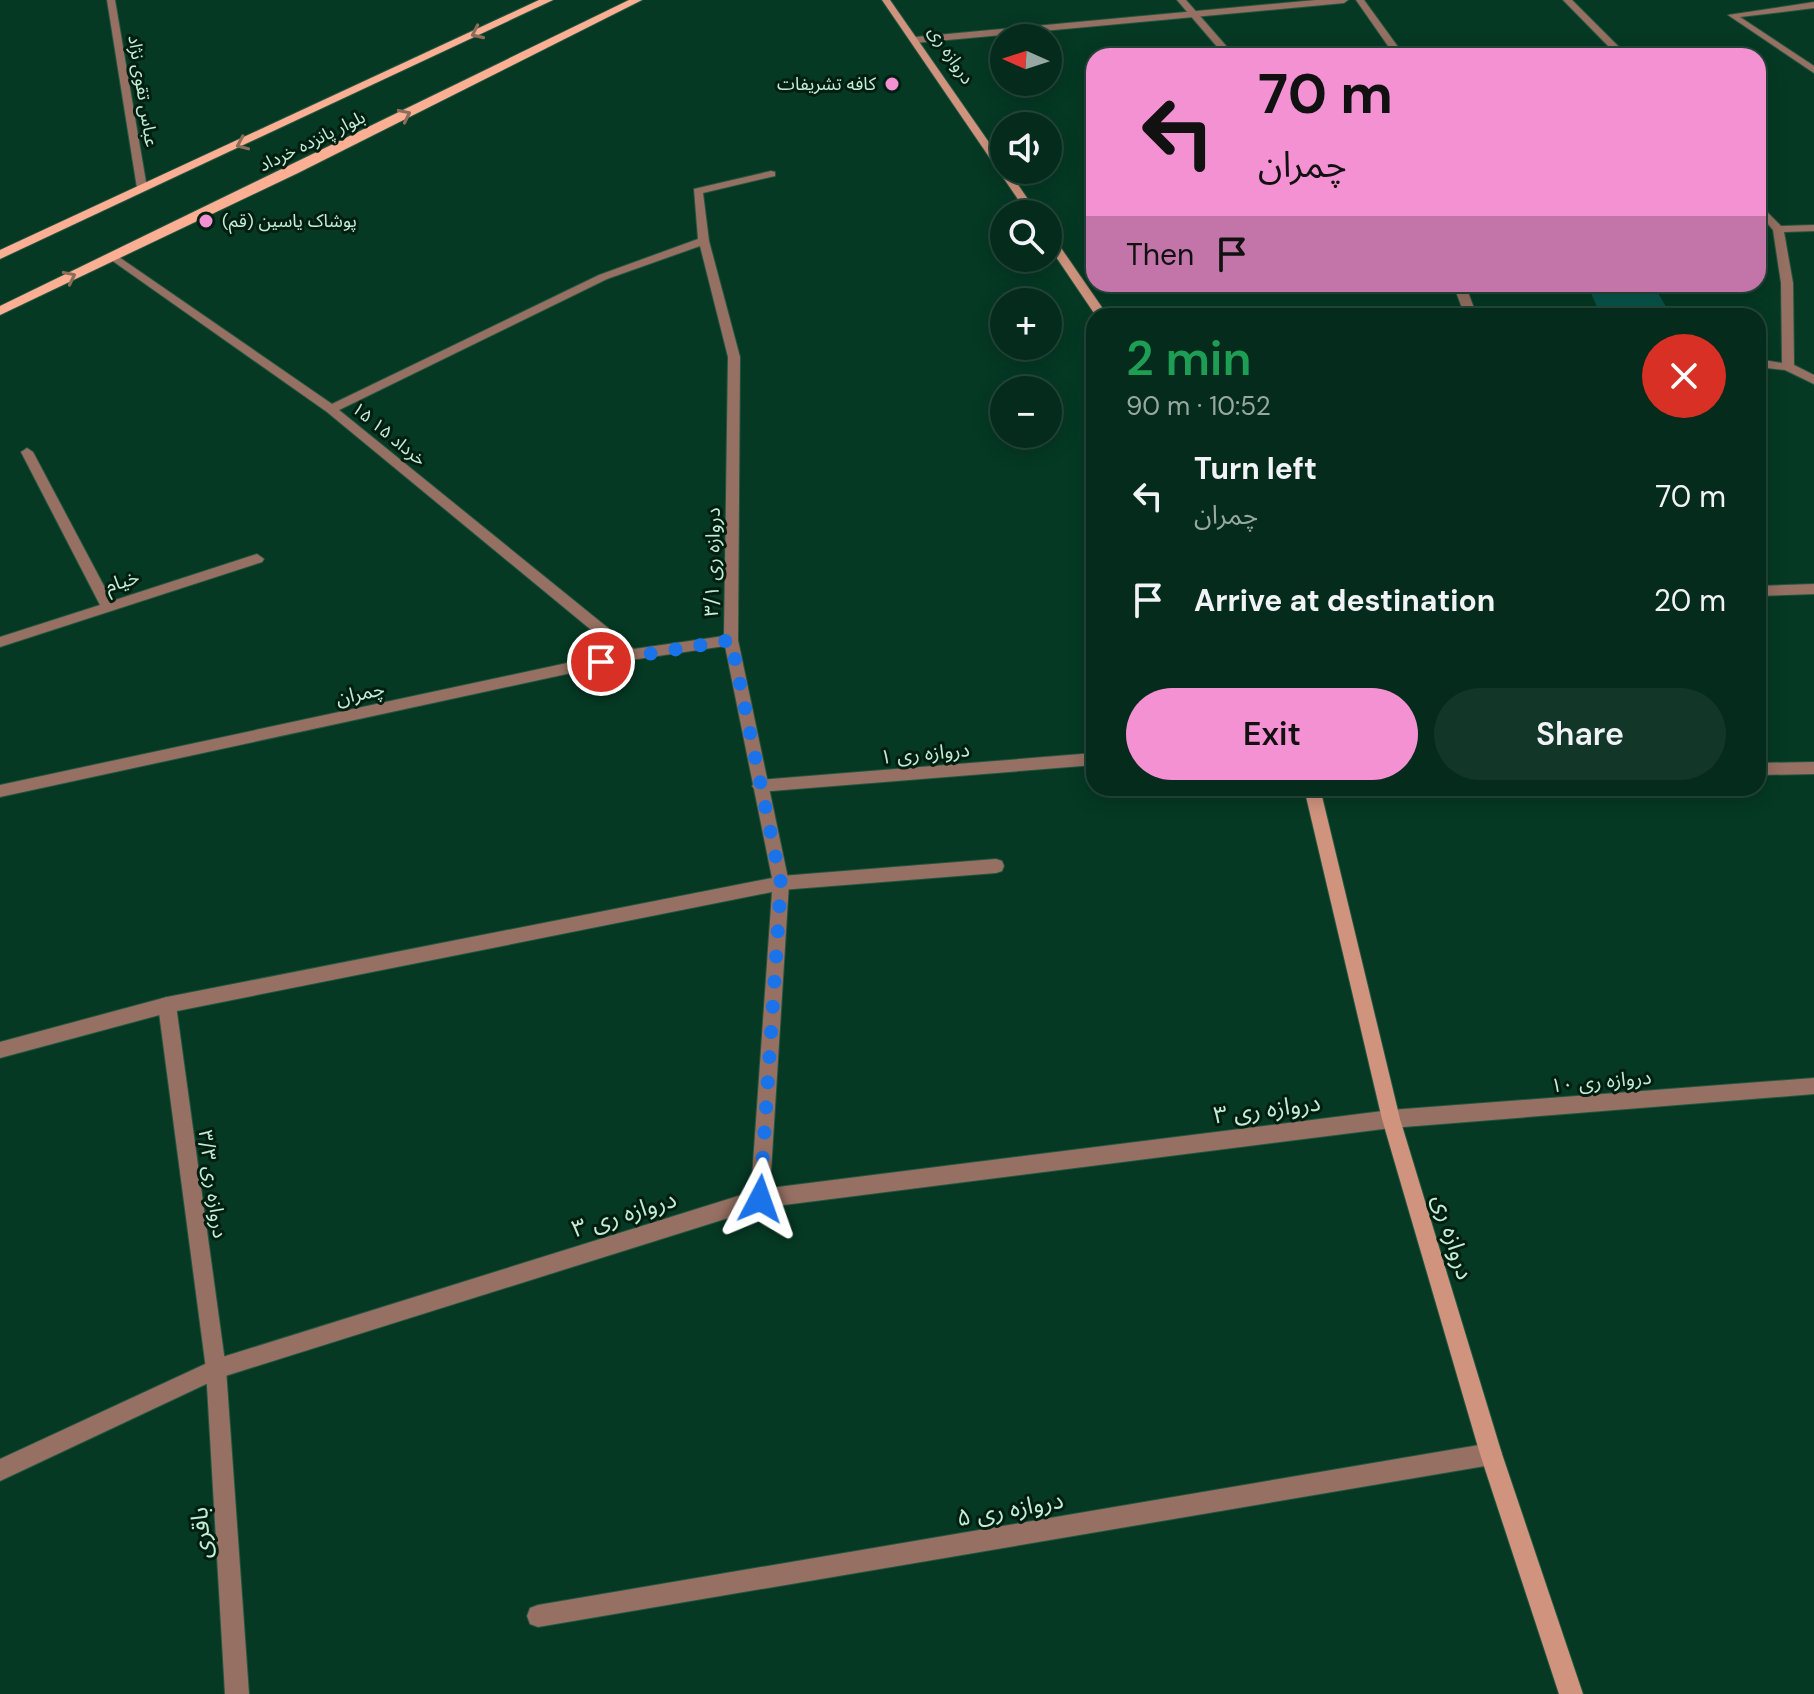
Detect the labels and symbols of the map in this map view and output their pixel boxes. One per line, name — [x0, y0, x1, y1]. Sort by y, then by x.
street label: دروازه ری — [923, 21, 979, 89]
one-way arrow — [471, 23, 486, 39]
north arrow — [990, 24, 1062, 96]
street label: عباس تقوی نژاد — [122, 33, 164, 149]
place label: کافه تشریفات — [777, 72, 877, 96]
marker: کافه تشریفات — [883, 75, 901, 93]
street label: بلوار پانزده خرداد — [255, 105, 369, 177]
one-way arrow — [397, 109, 412, 125]
one-way arrow — [236, 134, 250, 150]
place label: پوشاک یاسین (قم) — [222, 209, 357, 234]
marker: پوشاک یاسین (قم) — [197, 212, 215, 230]
one-way arrow — [62, 271, 77, 287]
street label: ۱۵ خرداد ۱۵ — [347, 397, 431, 471]
street label: دروازه ری ۳/۱ — [698, 507, 726, 617]
street label: خیام — [101, 563, 143, 601]
pin — [567, 628, 635, 696]
street label: چمران — [333, 675, 387, 711]
street label: دروازه ری ۱ — [879, 736, 971, 770]
street label: دروازه ری ۱۰ — [1549, 1064, 1653, 1098]
street label: دروازه ری ۳ — [1212, 1087, 1322, 1130]
street label: دروازه ری ۳/۳ — [193, 1128, 233, 1240]
position arrow — [718, 1157, 802, 1241]
street label: دروازه ری ۳ — [568, 1183, 680, 1244]
street label: دروازه ری — [1426, 1190, 1481, 1283]
street label: دروازه ری ۵ — [954, 1484, 1066, 1533]
street label: باقری — [183, 1506, 218, 1560]

